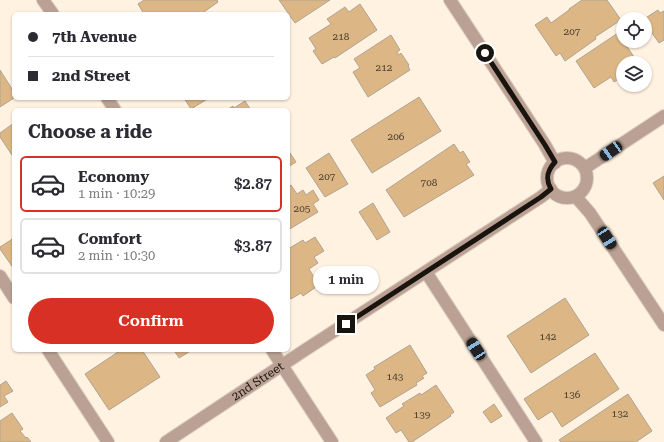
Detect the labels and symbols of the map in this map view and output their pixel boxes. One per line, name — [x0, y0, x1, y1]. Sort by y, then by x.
house number: 207 — [564, 26, 581, 37]
house number: 218 — [333, 31, 350, 42]
route start — [476, 44, 494, 62]
house number: 212 — [376, 62, 393, 73]
house number: 206 — [388, 131, 405, 142]
car — [598, 139, 624, 163]
house number: 207 — [319, 171, 336, 182]
house number: 708 — [421, 177, 438, 188]
house number: 205 — [294, 203, 311, 214]
car — [595, 225, 619, 251]
callout: 1 min — [313, 266, 379, 294]
route end — [337, 315, 355, 333]
house number: 142 — [540, 331, 557, 342]
car — [464, 336, 488, 362]
street label: 2nd Street — [229, 359, 287, 404]
house number: 143 — [387, 371, 404, 382]
house number: 136 — [564, 389, 581, 400]
house number: 132 — [612, 408, 629, 419]
house number: 139 — [414, 409, 431, 420]

